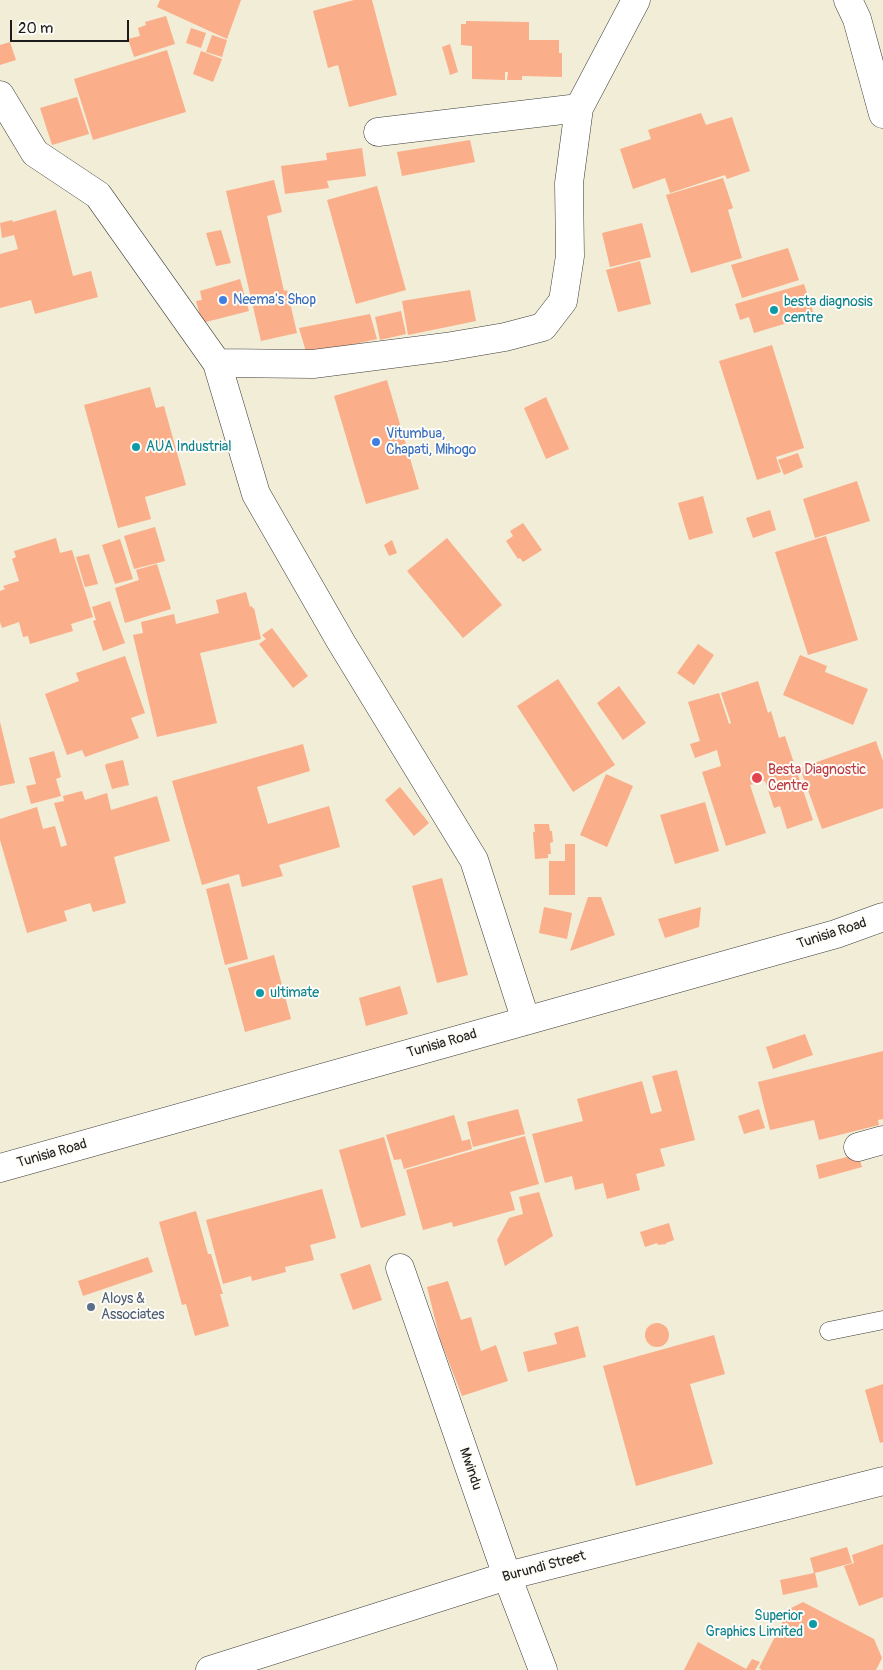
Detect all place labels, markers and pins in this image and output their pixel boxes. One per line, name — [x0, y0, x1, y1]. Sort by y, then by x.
place label: Neema's Shop — [233, 292, 316, 308]
marker: Neema's Shop — [217, 294, 229, 306]
place label: besta diagnosis centre — [784, 294, 873, 326]
marker: besta diagnosis centre — [768, 304, 780, 316]
place label: Vitumbua, Chapati, Mihogo — [386, 426, 476, 458]
marker: Vitumbua, Chapati, Mihogo — [370, 436, 382, 448]
place label: AUA Industrial — [146, 439, 231, 455]
marker: AUA Industrial — [130, 441, 142, 453]
place label: Besta Diagnostic Centre — [768, 762, 866, 794]
marker: Besta Diagnostic Centre — [750, 771, 764, 785]
place label: ultimate — [270, 985, 319, 1001]
marker: ultimate — [254, 987, 266, 999]
place label: Aloys & Associates — [101, 1291, 165, 1324]
marker: Aloys & Associates — [85, 1301, 97, 1313]
place label: Superior Graphics Limited — [706, 1608, 803, 1640]
marker: Superior Graphics Limited — [807, 1618, 819, 1630]

